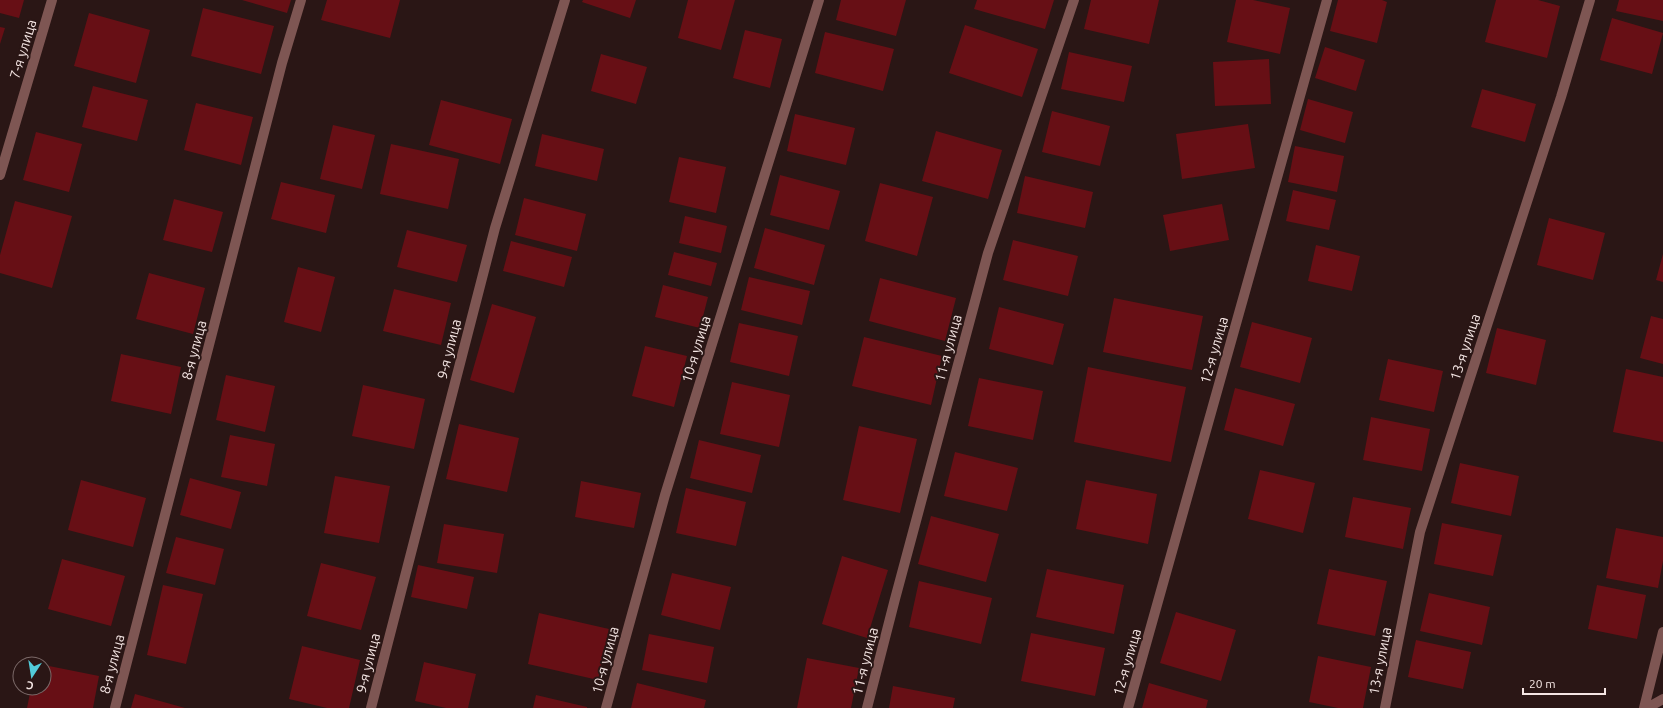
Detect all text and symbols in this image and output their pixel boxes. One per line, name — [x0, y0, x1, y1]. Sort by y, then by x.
street label: 7-я улица — [6, 17, 40, 81]
street label: 13-я улица — [1447, 312, 1483, 382]
street label: 11-я улица — [931, 313, 965, 383]
street label: 10-я улица — [678, 314, 714, 384]
street label: 12-я улица — [1197, 315, 1231, 385]
street label: 9-я улица — [434, 317, 464, 381]
street label: 8-я улица — [178, 318, 210, 382]
street label: 10-я улица — [588, 625, 622, 695]
street label: 11-я улица — [849, 626, 881, 696]
street label: 13-я улица — [1366, 626, 1394, 696]
street label: 12-я улица — [1110, 627, 1144, 697]
street label: 9-я улица — [353, 631, 383, 695]
street label: 8-я улица — [96, 632, 128, 696]
north arrow — [12, 656, 52, 696]
scale bar — [1523, 670, 1605, 696]
text: 20 m — [1529, 677, 1556, 690]
text: С — [25, 679, 35, 692]

